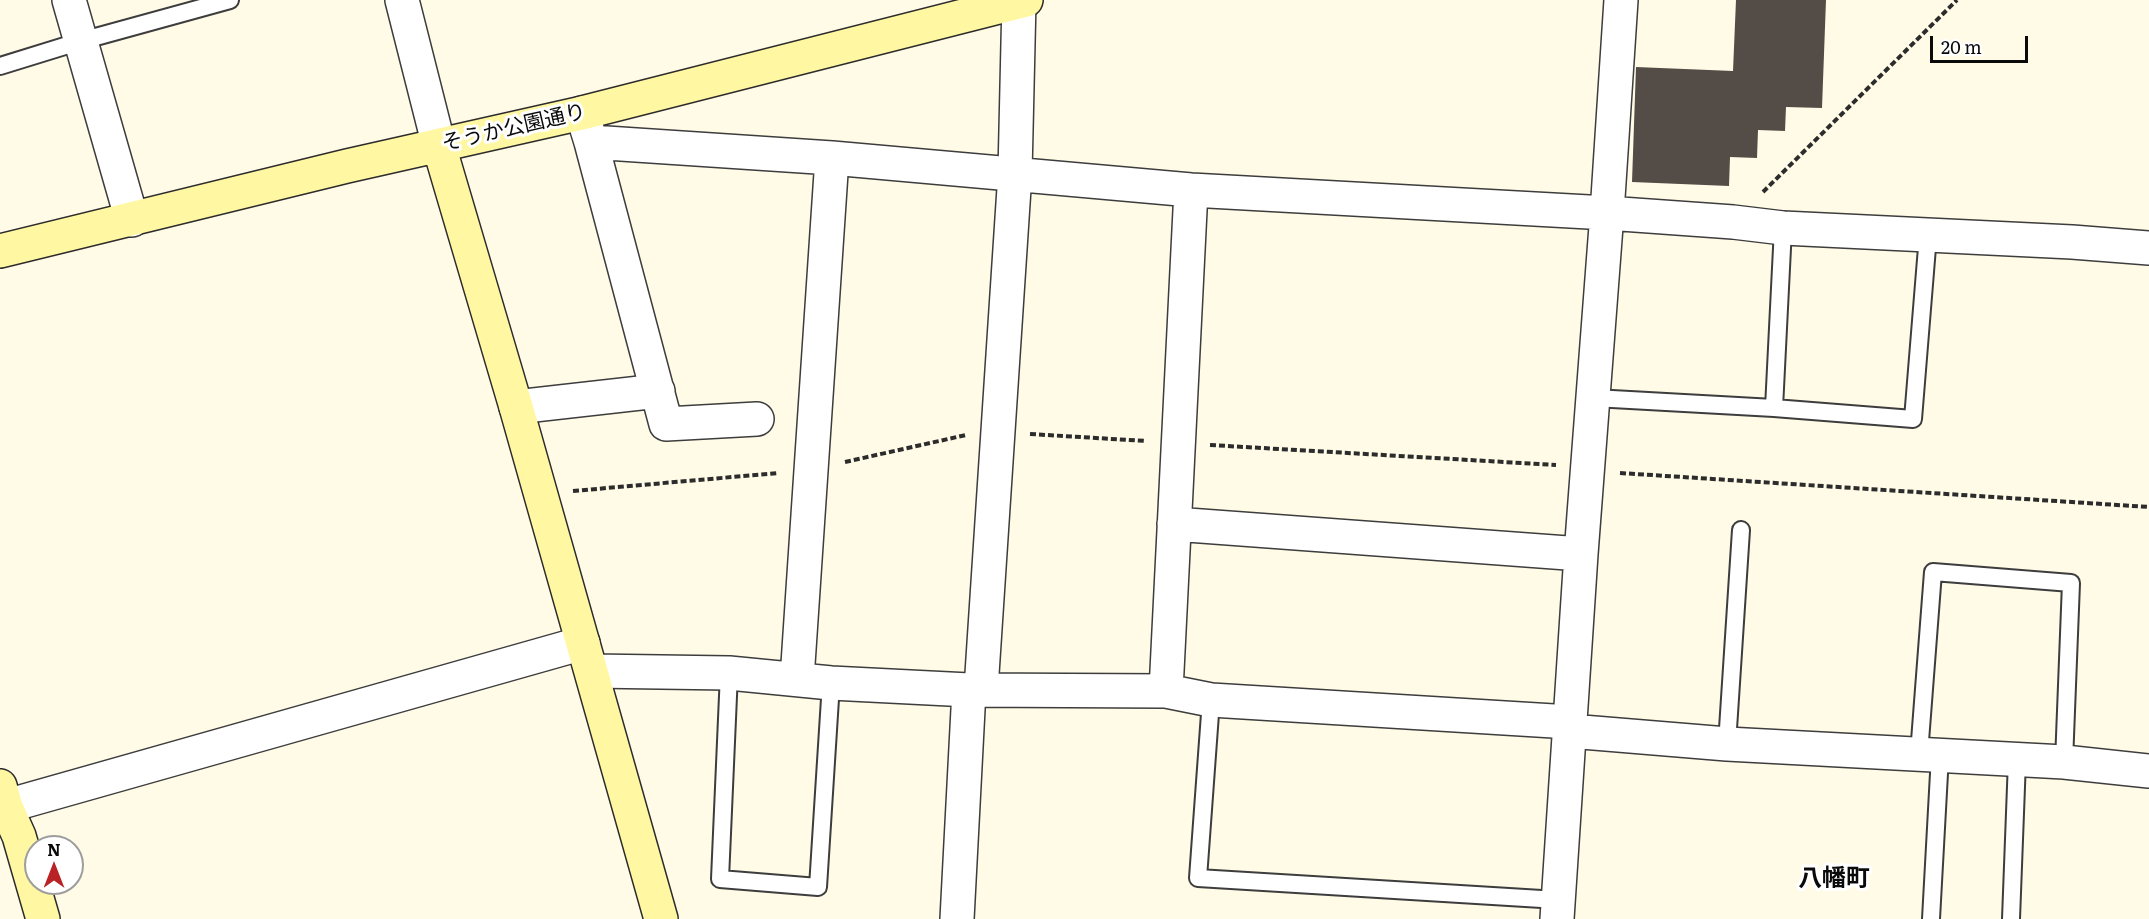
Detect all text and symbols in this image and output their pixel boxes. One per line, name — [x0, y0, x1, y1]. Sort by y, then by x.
scale bar — [1933, 24, 2030, 62]
text: 20 m — [1941, 33, 1982, 60]
street label: そうか公園通り — [440, 99, 588, 157]
north arrow — [24, 835, 84, 895]
text: N — [47, 837, 61, 861]
district label: 八幡町 — [1798, 865, 1870, 893]

